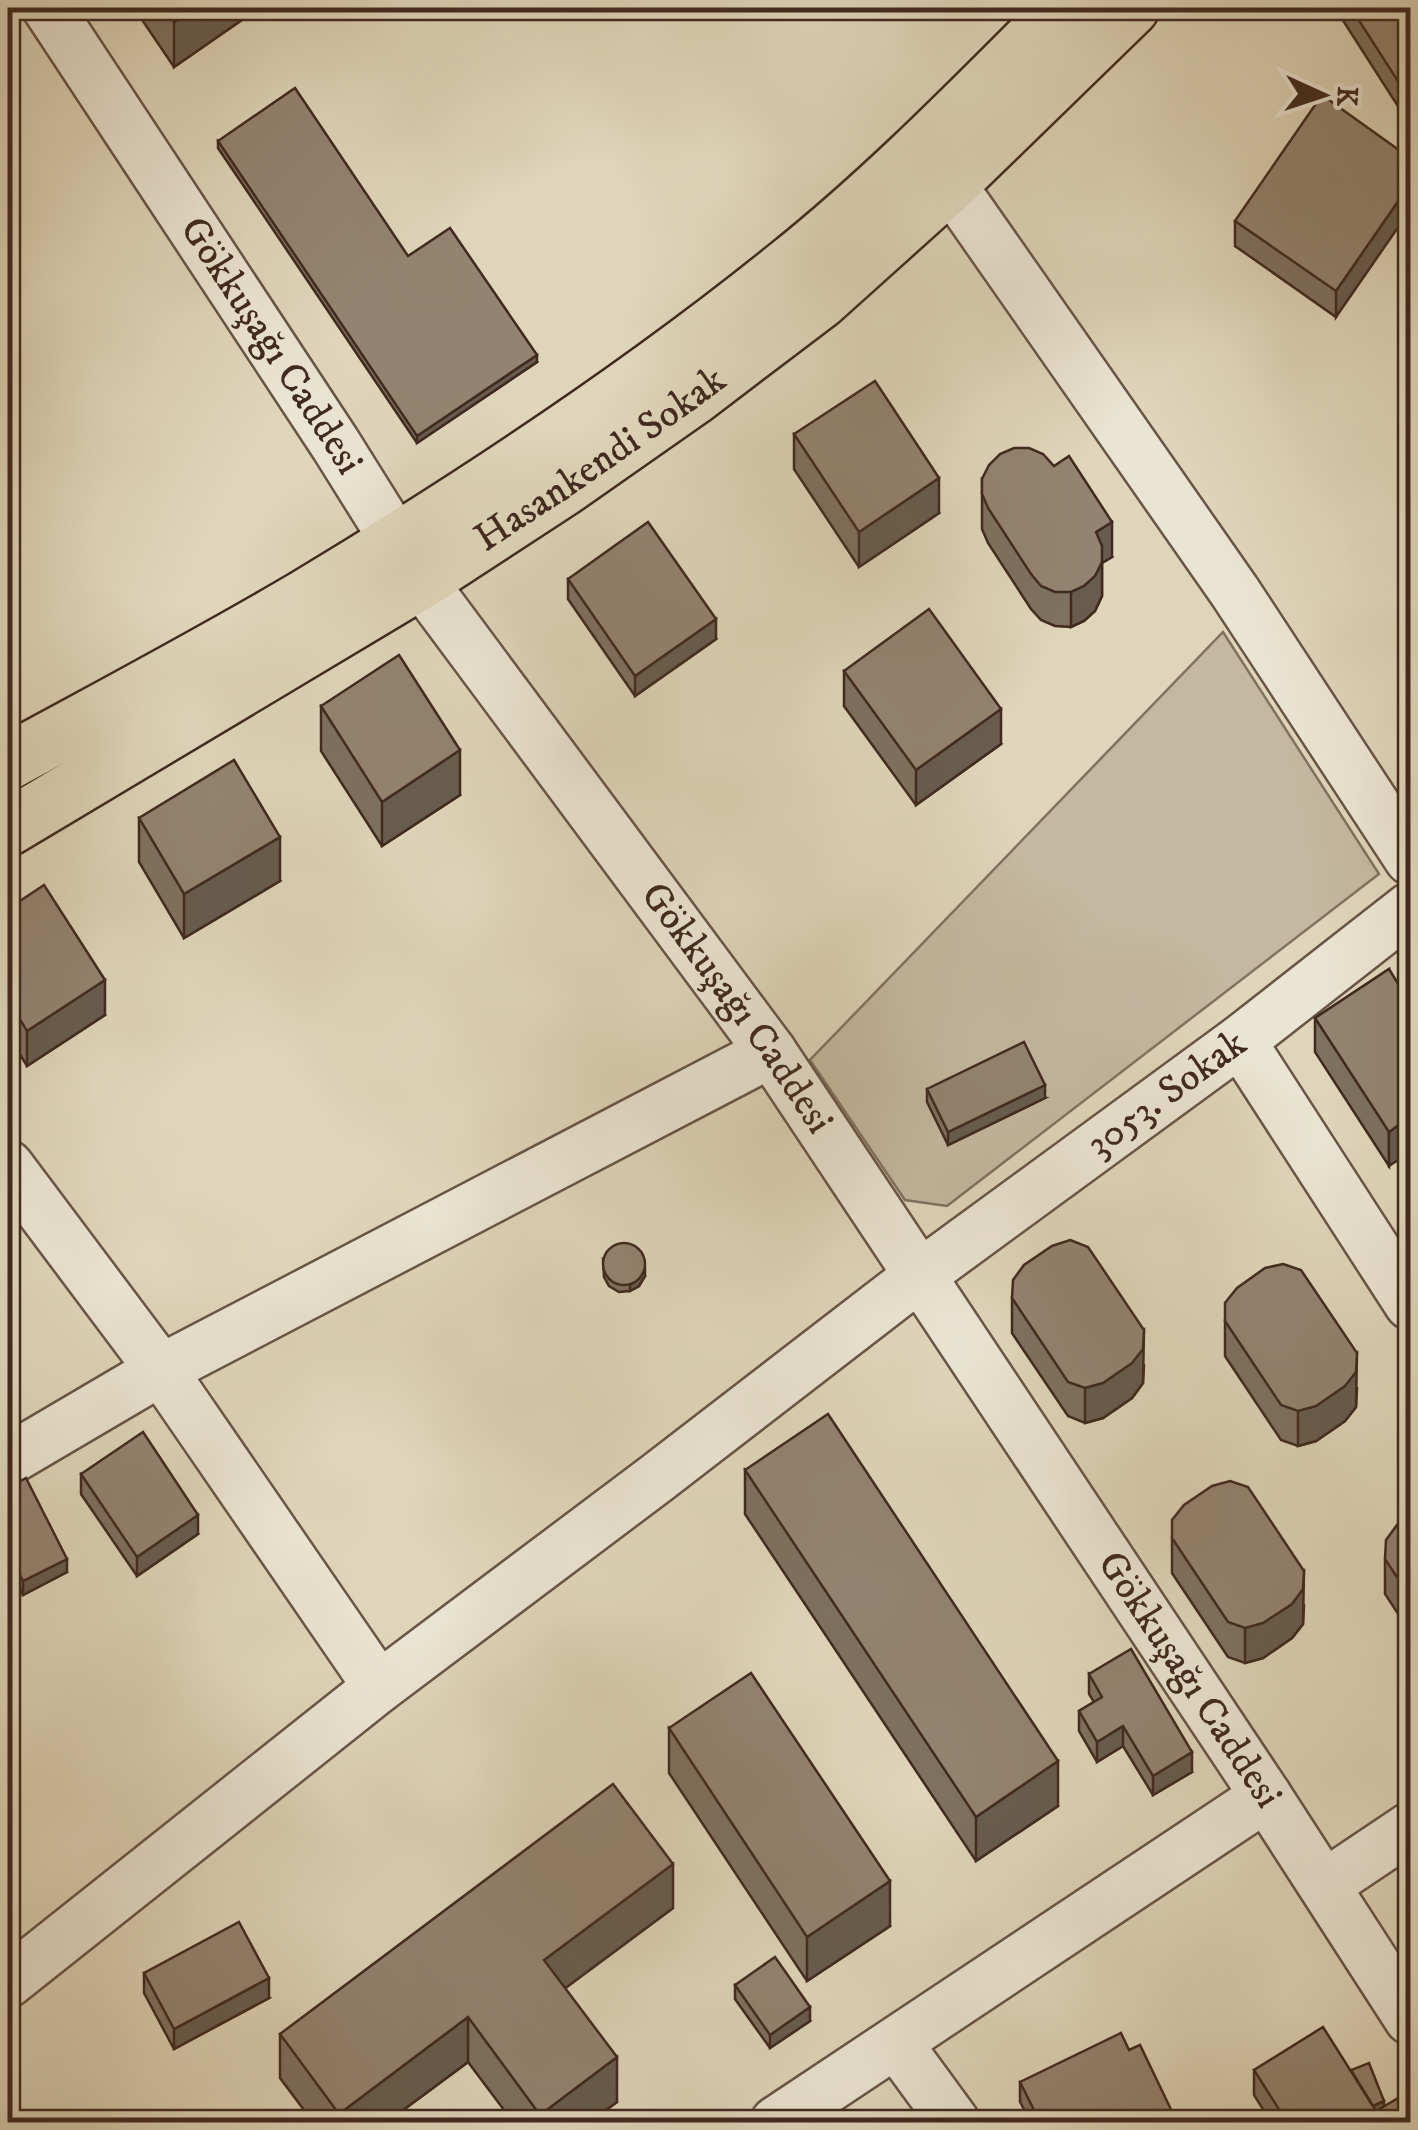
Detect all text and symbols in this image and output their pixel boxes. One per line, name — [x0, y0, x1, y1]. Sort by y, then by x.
north arrow — [1273, 45, 1373, 145]
text: K — [1328, 85, 1364, 108]
street label: Gökkuşağı Caddesi — [168, 208, 374, 484]
street label: Hasankendi Sokak — [466, 356, 737, 564]
street label: Gökkuşağı Caddesi — [629, 873, 844, 1144]
street label: 3053. Sokak — [1077, 1019, 1257, 1170]
street label: Gökkuşağı Caddesi — [1085, 1542, 1292, 1818]

